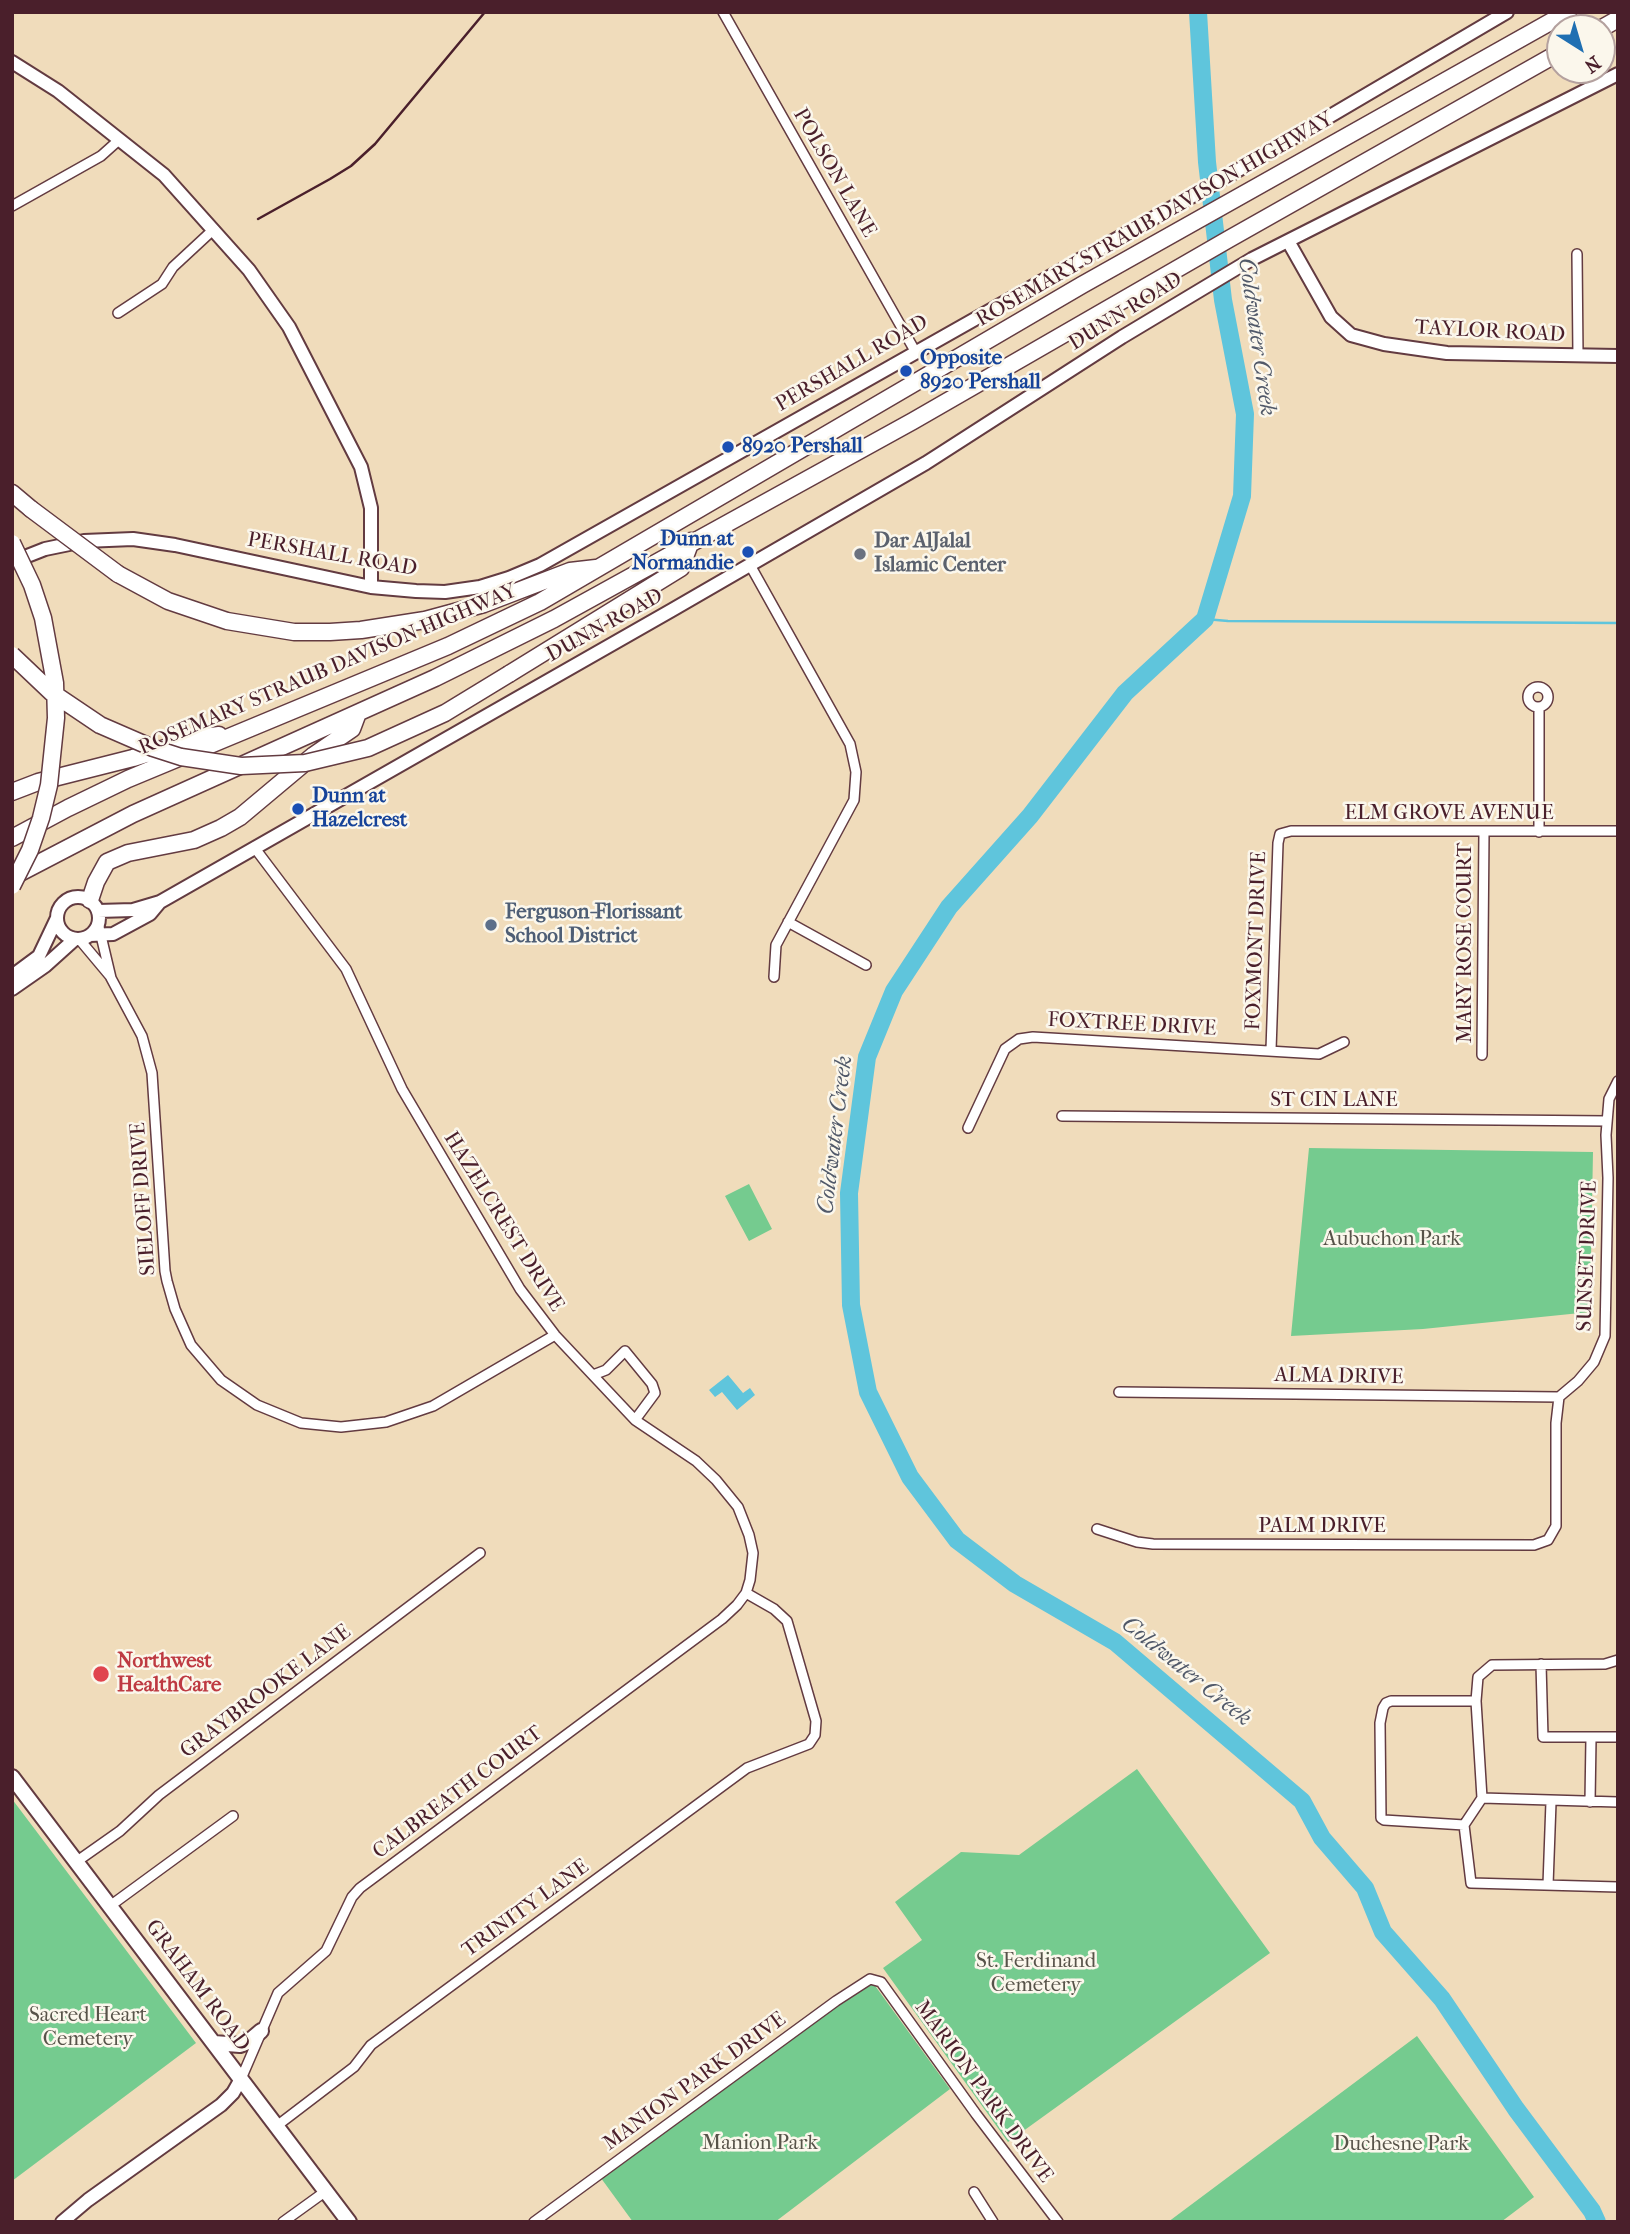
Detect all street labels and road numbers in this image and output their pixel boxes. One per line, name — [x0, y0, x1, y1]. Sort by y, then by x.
street label: POLSON LANE — [787, 104, 881, 242]
street label: ROSEMARY STRAUB DAVISON HIGHWAY — [972, 107, 1338, 333]
street label: DUNN ROAD — [1065, 267, 1187, 357]
street label: PERSHALL ROAD — [771, 310, 933, 418]
street label: TAYLOR ROAD — [1414, 315, 1566, 349]
street label: PERSHALL ROAD — [245, 528, 419, 582]
street label: ROSEMARY STRAUB DAVISON HIGHWAY — [135, 579, 521, 761]
street label: DUNN ROAD — [542, 584, 668, 668]
street label: ELM GROVE AVENUE — [1344, 801, 1554, 827]
street label: MARY ROSE COURT — [1453, 843, 1479, 1043]
street label: FOXMONT DRIVE — [1241, 851, 1273, 1031]
street label: FOXTREE DRIVE — [1047, 1008, 1217, 1042]
street label: ST CIN LANE — [1270, 1088, 1398, 1114]
street label: SIELOFF DRIVE — [126, 1121, 162, 1277]
street label: HAZELCREST DRIVE — [437, 1127, 569, 1317]
street label: SUNSET DRIVE — [1573, 1180, 1603, 1332]
street label: ALMA DRIVE — [1274, 1363, 1404, 1391]
street label: PALM DRIVE — [1258, 1514, 1386, 1540]
street label: GRAYBROOKE LANE — [176, 1620, 356, 1764]
street label: CALBREATH COURT — [368, 1721, 548, 1865]
street label: TRINITY LANE — [458, 1855, 594, 1963]
street label: GRAHAM ROAD — [139, 1915, 255, 2057]
street label: MARION PARK DRIVE — [908, 1996, 1058, 2188]
street label: MANION PARK DRIVE — [599, 2007, 791, 2157]

